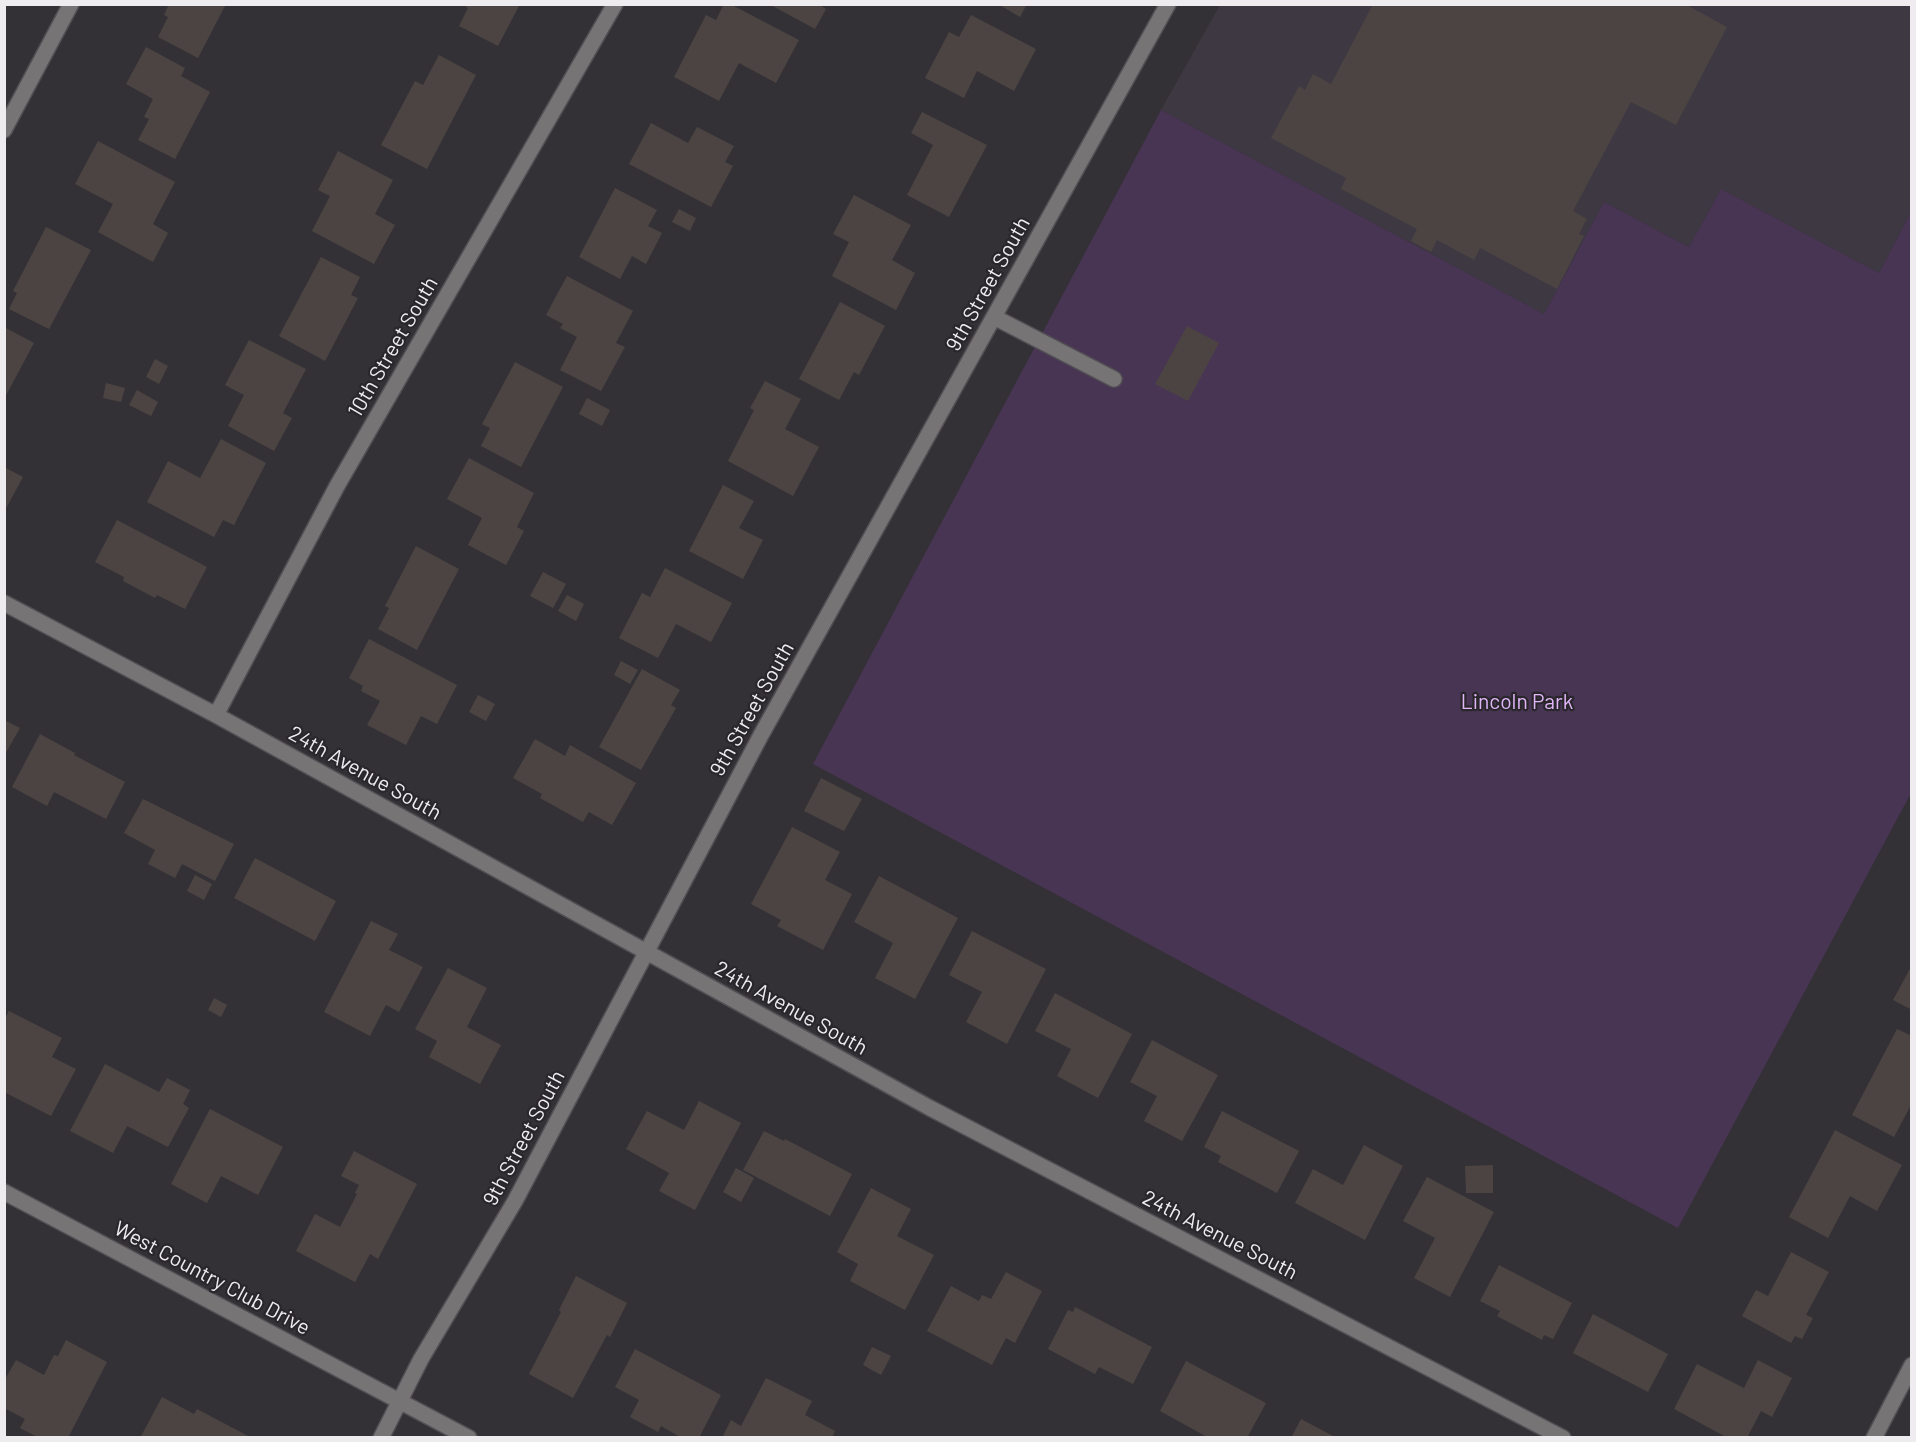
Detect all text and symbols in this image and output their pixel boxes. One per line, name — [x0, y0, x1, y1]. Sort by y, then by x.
street label: 9th Street South — [941, 212, 1035, 356]
street label: 10th Street South — [343, 272, 443, 422]
street label: 9th Street South — [705, 637, 799, 781]
park label: Lincoln Park — [1461, 689, 1573, 715]
street label: 24th Avenue South — [284, 721, 446, 825]
street label: 24th Avenue South — [710, 956, 872, 1060]
street label: 9th Street South — [478, 1066, 570, 1210]
street label: 24th Avenue South — [1138, 1185, 1302, 1285]
street label: West Country Club Drive — [110, 1216, 314, 1340]

